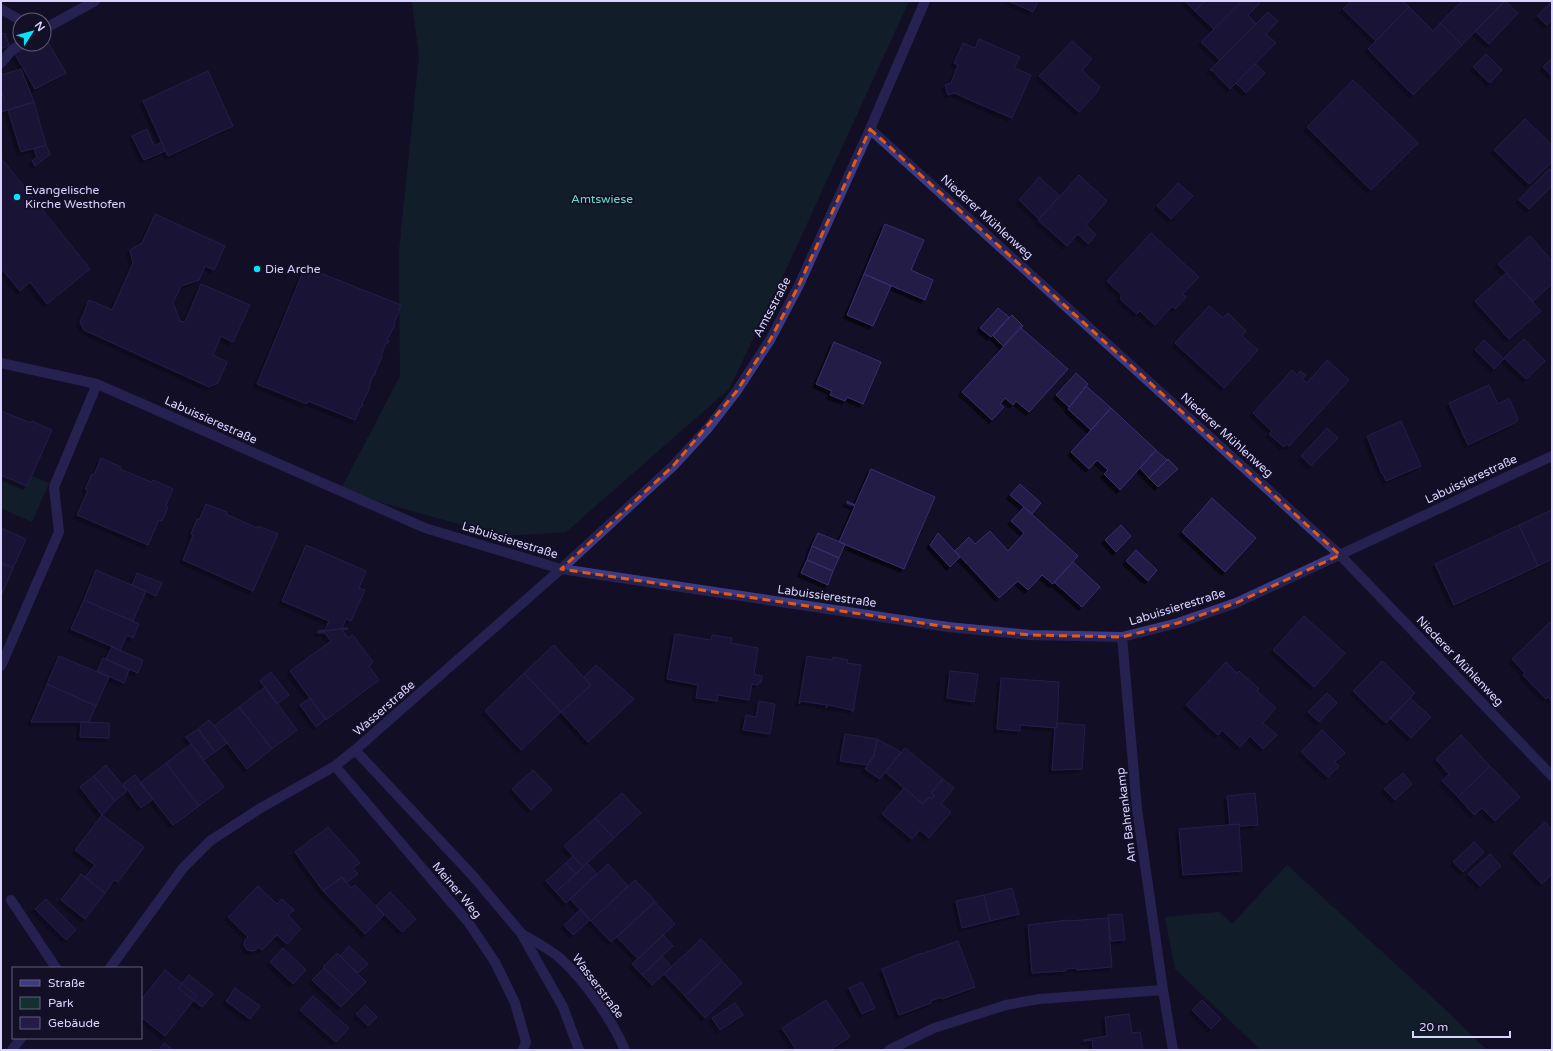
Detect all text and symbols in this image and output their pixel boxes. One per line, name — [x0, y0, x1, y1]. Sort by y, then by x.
north arrow — [12, 12, 52, 52]
text: N — [32, 19, 48, 34]
street label: Niederer Mühlenweg — [938, 172, 1036, 262]
place label: Evangelische Kirche Westhofen — [25, 183, 126, 211]
marker: Evangelische Kirche Westhofen — [12, 192, 22, 202]
park label: Amtswiese — [571, 192, 633, 206]
place label: Die Arche — [265, 262, 321, 276]
marker: Die Arche — [252, 264, 262, 274]
street label: Amtsstraße — [750, 274, 794, 339]
street label: Niederer Mühlenweg — [1178, 390, 1276, 480]
street label: Labuissierestraße — [163, 393, 260, 447]
street label: Labuissierestraße — [1423, 451, 1519, 506]
street label: Labuissierestraße — [460, 519, 560, 561]
street label: Labuissierestraße — [777, 582, 878, 610]
street label: Labuissierestraße — [1127, 586, 1227, 628]
street label: Niederer Mühlenweg — [1413, 613, 1507, 709]
street label: Wasserstraße — [350, 677, 418, 739]
street label: Am Bahrenkamp — [1113, 767, 1139, 863]
street label: Meiner Weg — [429, 859, 485, 921]
street label: Wasserstraße — [569, 951, 627, 1021]
legend — [12, 967, 142, 1039]
text: Straße — [48, 976, 85, 990]
text: Park — [48, 996, 74, 1010]
scale bar — [1413, 1013, 1510, 1039]
text: Gebäude — [48, 1016, 100, 1030]
text: 20 m — [1419, 1020, 1448, 1034]

